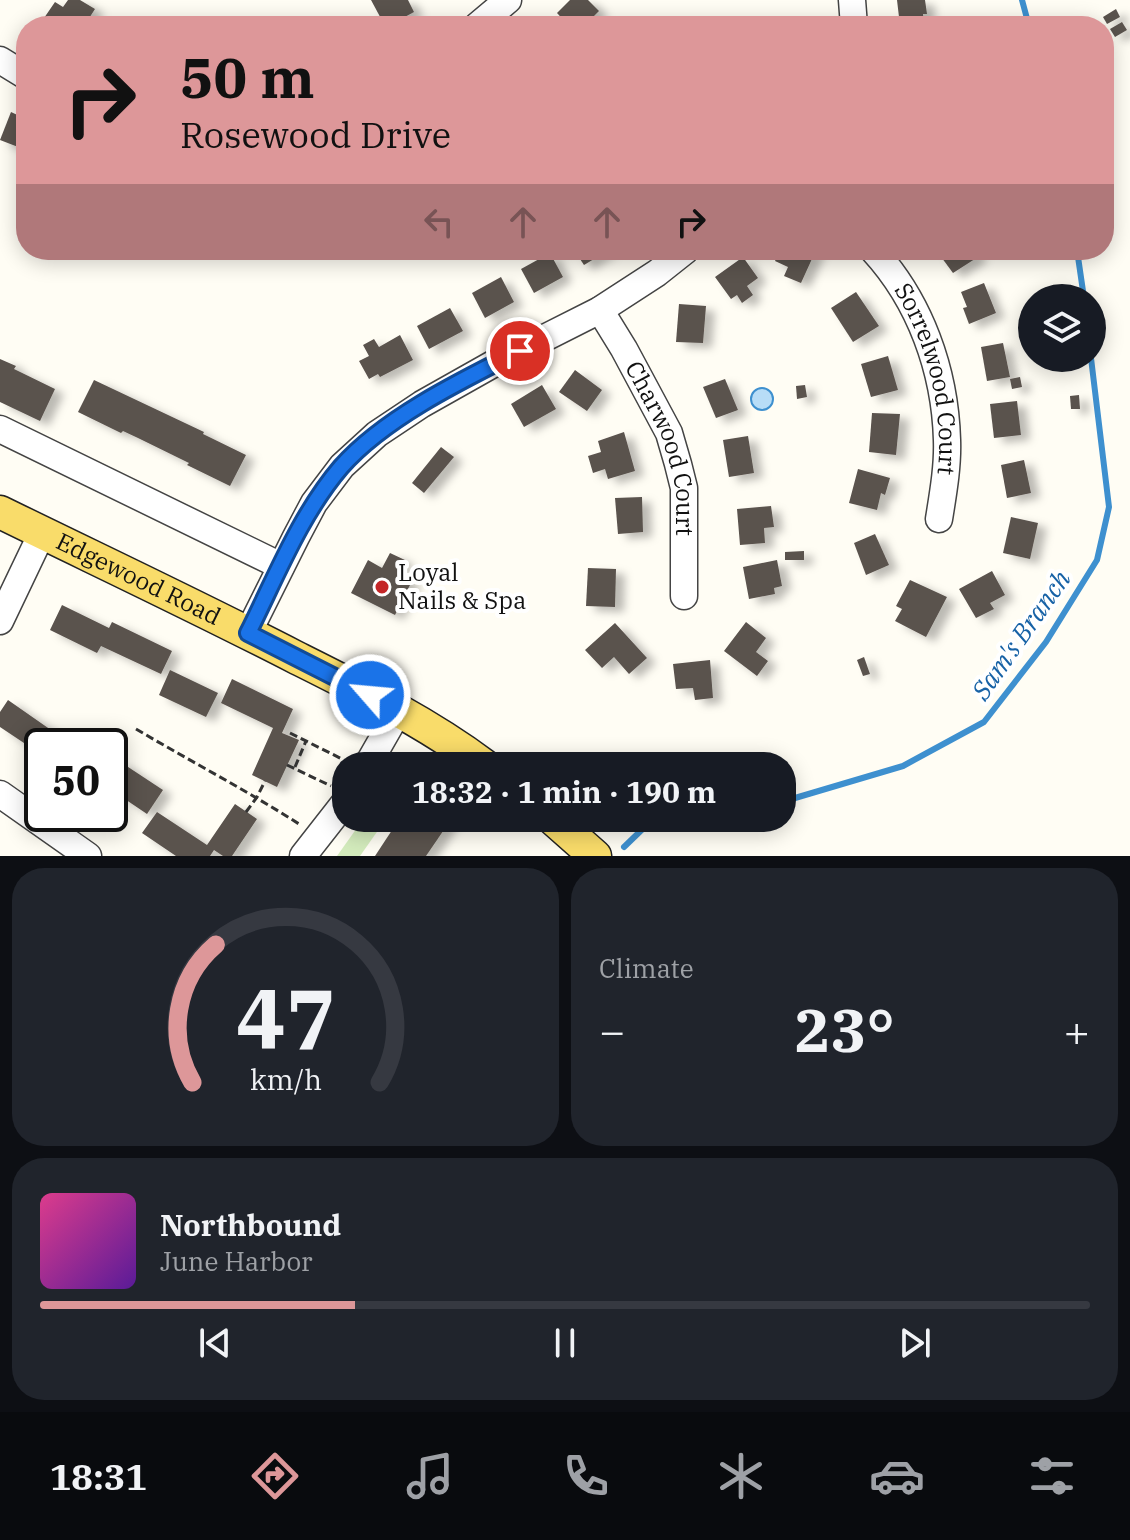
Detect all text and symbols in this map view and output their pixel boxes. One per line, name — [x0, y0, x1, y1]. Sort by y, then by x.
text: 50 m — [180, 41, 315, 113]
icon: right — [48, 48, 152, 152]
text: Rosewood Drive — [180, 111, 451, 158]
icon: left — [417, 200, 461, 244]
icon: ahead — [501, 200, 545, 244]
icon: ahead — [585, 200, 629, 244]
icon: right — [669, 200, 713, 244]
street label: Sorrelwood Court — [888, 277, 964, 477]
map controls — [1018, 284, 1106, 372]
button: layers — [1018, 284, 1106, 372]
pin — [486, 317, 554, 385]
icon: arrive — [498, 329, 542, 373]
street label: Charwood Court — [618, 355, 701, 536]
street label: Edgewood Road — [51, 525, 226, 632]
place label: Loyal Nails & Spa — [398, 556, 526, 616]
water label: Sam's Branch — [962, 562, 1078, 707]
marker: Loyal Nails & Spa — [373, 578, 391, 596]
position arrow — [328, 653, 412, 737]
speed limit sign: 50 — [24, 728, 128, 832]
text: 18:32 · 1 min · 190 m — [412, 772, 716, 811]
text: Climate — [599, 951, 694, 985]
text: 47 — [236, 964, 335, 1072]
text: 23° — [794, 990, 895, 1069]
text: − — [599, 1002, 625, 1059]
text: + — [1064, 1002, 1090, 1059]
text: km/h — [249, 1061, 322, 1098]
text: Northbound — [160, 1205, 341, 1244]
text: June Harbor — [160, 1244, 313, 1278]
icon: previous — [193, 1321, 237, 1365]
icon: pause — [543, 1321, 587, 1365]
icon: next — [893, 1321, 937, 1365]
icon: directions — [247, 1448, 303, 1504]
icon: music — [402, 1448, 458, 1504]
icon: phone — [558, 1448, 614, 1504]
icon: climate — [713, 1448, 769, 1504]
icon: car — [869, 1448, 925, 1504]
icon: filters — [1024, 1448, 1080, 1504]
text: 18:31 — [50, 1453, 147, 1500]

